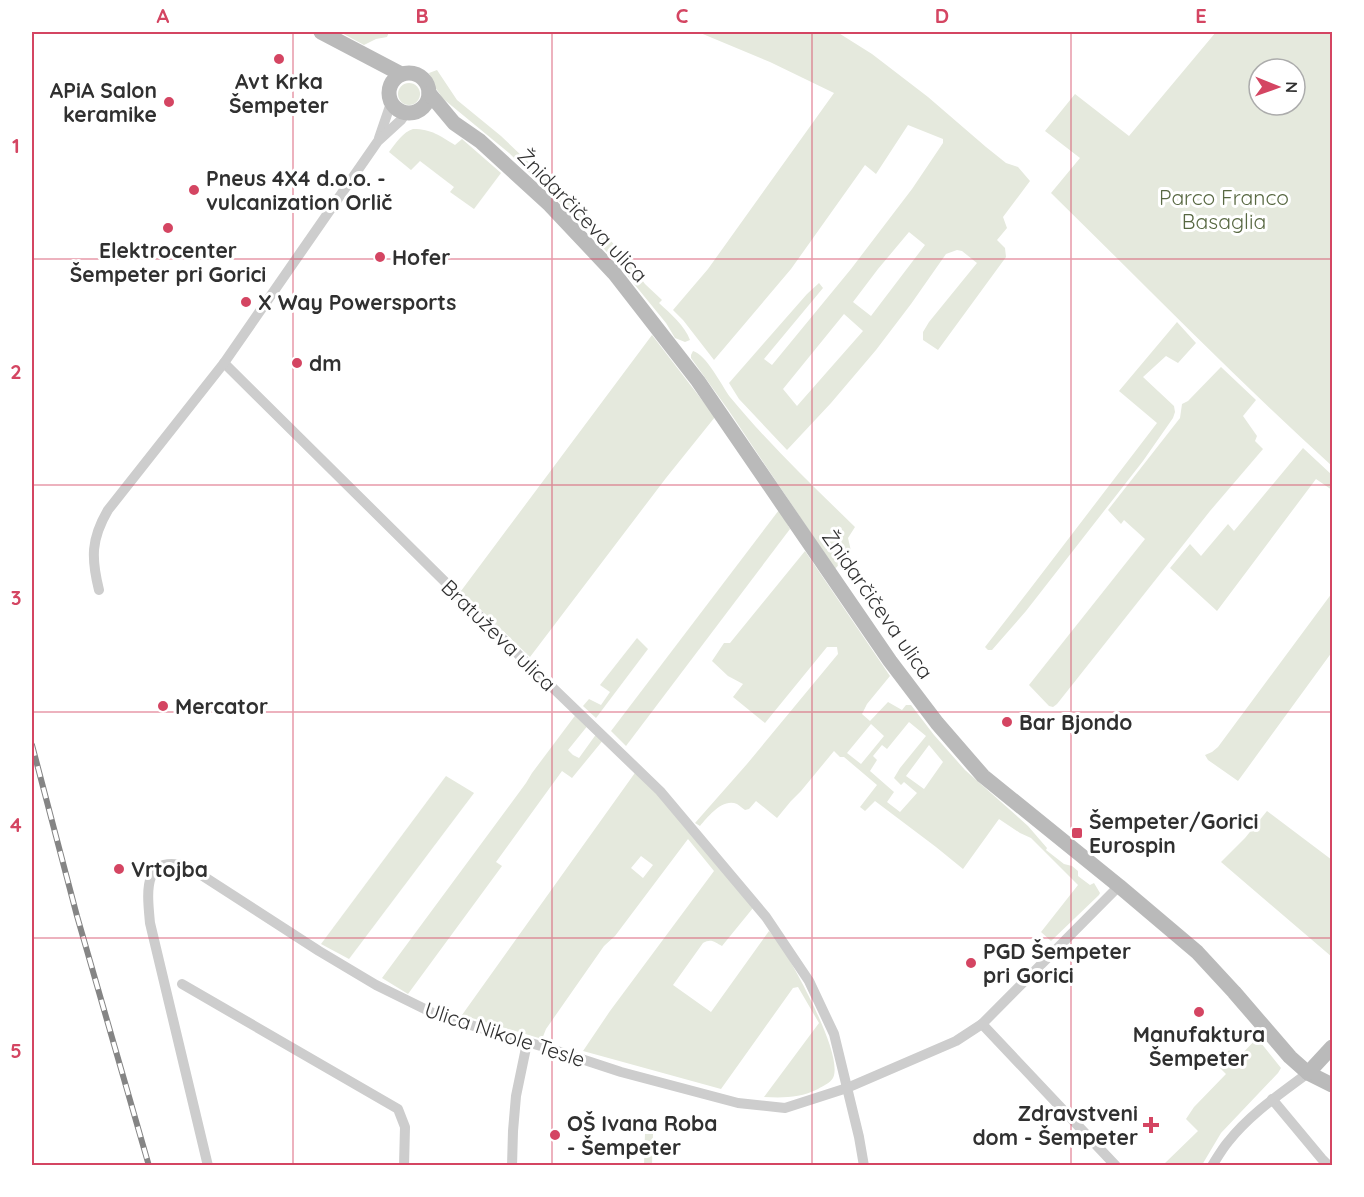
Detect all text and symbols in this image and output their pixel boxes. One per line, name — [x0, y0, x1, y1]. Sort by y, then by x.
text: A — [157, 3, 170, 28]
text: B — [415, 3, 429, 28]
text: C — [676, 3, 689, 28]
text: D — [935, 3, 949, 28]
text: E — [1195, 3, 1207, 28]
marker: Avt Krka Šempeter — [272, 52, 286, 66]
north arrow — [1247, 57, 1307, 117]
place label: Avt Krka Šempeter — [229, 68, 329, 118]
place label: APiA Salon keramike — [50, 77, 157, 127]
text: N — [1282, 81, 1302, 93]
marker: APiA Salon keramike — [162, 95, 176, 109]
text: 1 — [12, 133, 20, 158]
street label: Žnidarčičeva ulica — [512, 143, 654, 287]
place label: Pneus 4X4 d.o.o. - vulcanization Orlič — [206, 165, 392, 215]
marker: Pneus 4X4 d.o.o. - vulcanization Orlič — [187, 183, 201, 197]
park label: Parco Franco Basaglia — [1159, 184, 1289, 234]
marker: Elektrocenter Šempeter pri Gorici — [161, 221, 175, 235]
place label: Elektrocenter Šempeter pri Gorici — [70, 237, 266, 287]
place label: Hofer — [392, 244, 450, 270]
marker: Hofer — [373, 250, 387, 264]
place label: X Way Powersports — [258, 289, 457, 315]
marker: X Way Powersports — [239, 295, 253, 309]
place label: dm — [309, 350, 342, 376]
marker: dm — [290, 356, 304, 370]
text: 2 — [10, 359, 22, 384]
street label: Žnidarčičeva ulica — [817, 524, 939, 684]
street label: Bratuževa ulica — [436, 574, 562, 696]
text: 3 — [11, 585, 21, 610]
place label: Mercator — [175, 693, 268, 719]
marker: Mercator — [156, 699, 170, 713]
place label: Bar Bjondo — [1019, 709, 1132, 735]
marker: Bar Bjondo — [1000, 715, 1014, 729]
place label: Šempeter/Gorici Eurospin — [1089, 808, 1258, 858]
text: 4 — [10, 812, 22, 837]
marker: Šempeter/Gorici Eurospin — [1070, 826, 1084, 840]
place label: Vrtojba — [131, 856, 208, 882]
marker: Vrtojba — [112, 862, 126, 876]
place label: PGD Šempeter pri Gorici — [983, 938, 1131, 988]
marker: PGD Šempeter pri Gorici — [964, 956, 978, 970]
street label: Ulica Nikole Tesle — [421, 996, 589, 1072]
marker: Manufaktura Šempeter — [1192, 1005, 1206, 1019]
place label: Manufaktura Šempeter — [1133, 1021, 1265, 1071]
text: 5 — [10, 1038, 22, 1063]
place label: Zdravstveni dom - Šempeter — [972, 1100, 1138, 1150]
place label: OŠ Ivana Roba - Šempeter — [567, 1110, 717, 1160]
marker: Zdravstveni dom - Šempeter — [1142, 1116, 1160, 1134]
marker: OŠ Ivana Roba - Šempeter — [548, 1128, 562, 1142]

